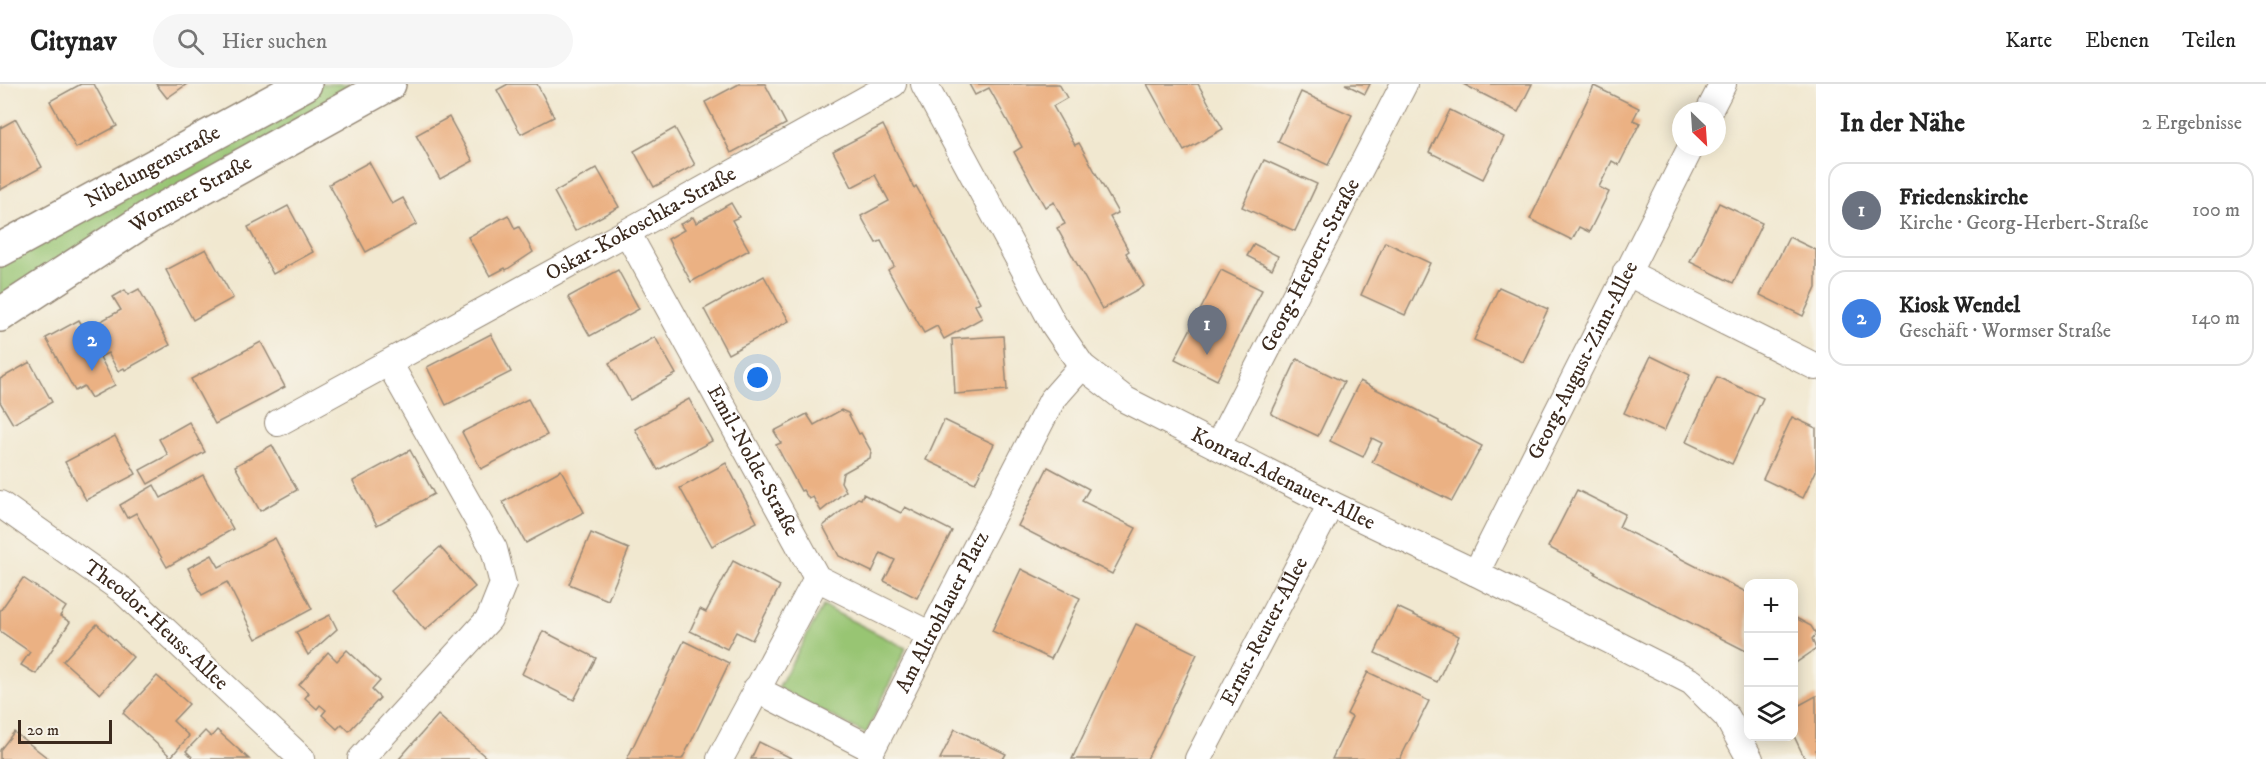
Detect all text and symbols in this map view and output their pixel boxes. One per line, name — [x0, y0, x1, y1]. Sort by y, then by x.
search box — [153, 14, 573, 68]
text: Citynav — [30, 24, 117, 59]
icon: search — [174, 25, 207, 58]
text: Hier suchen — [222, 28, 327, 55]
text: Karte — [2005, 28, 2052, 54]
text: Ebenen — [2085, 28, 2149, 54]
text: Teilen — [2182, 28, 2236, 54]
north arrow — [1672, 102, 1726, 156]
text: In der Nähe — [1840, 107, 1965, 140]
text: 2 Ergebnisse — [2142, 111, 2242, 136]
street label: Nibelungenstraße — [81, 119, 225, 214]
street label: Wormser Straße — [124, 149, 257, 240]
street label: Oskar-Kokoschka-Straße — [541, 161, 741, 287]
street label: Georg-Herbert-Straße — [1255, 174, 1366, 357]
text: Friedenskirche — [1899, 184, 2028, 211]
text: 1 — [1858, 198, 1865, 223]
text: 100 m — [2192, 198, 2240, 223]
text: Kirche · Georg-Herbert-Straße — [1899, 211, 2149, 236]
street label: Georg-August-Zinn-Allee — [1522, 257, 1644, 464]
text: Kiosk Wendel — [1899, 292, 2020, 319]
pin: 1 — [1188, 306, 1226, 355]
text: 2 — [1857, 306, 1866, 331]
text: 140 m — [2191, 306, 2240, 331]
text: Geschäft · Wormser Straße — [1899, 319, 2111, 344]
pin: 2 — [72, 322, 112, 371]
your location — [743, 363, 772, 392]
street label: Emil-Nolde-Straße — [701, 381, 805, 541]
street label: Konrad-Adenauer-Allee — [1187, 422, 1380, 536]
street label: Am Altrohlauer Platz — [890, 527, 995, 697]
street label: Ernst-Reuter-Allee — [1215, 552, 1314, 710]
street label: Theodor-Heuss-Allee — [79, 554, 234, 696]
map controls — [1744, 579, 1798, 741]
button: + — [1744, 579, 1798, 633]
button: − — [1744, 633, 1798, 687]
button: layers — [1744, 687, 1798, 741]
scale bar — [18, 717, 112, 744]
text: 20 m — [27, 720, 59, 740]

